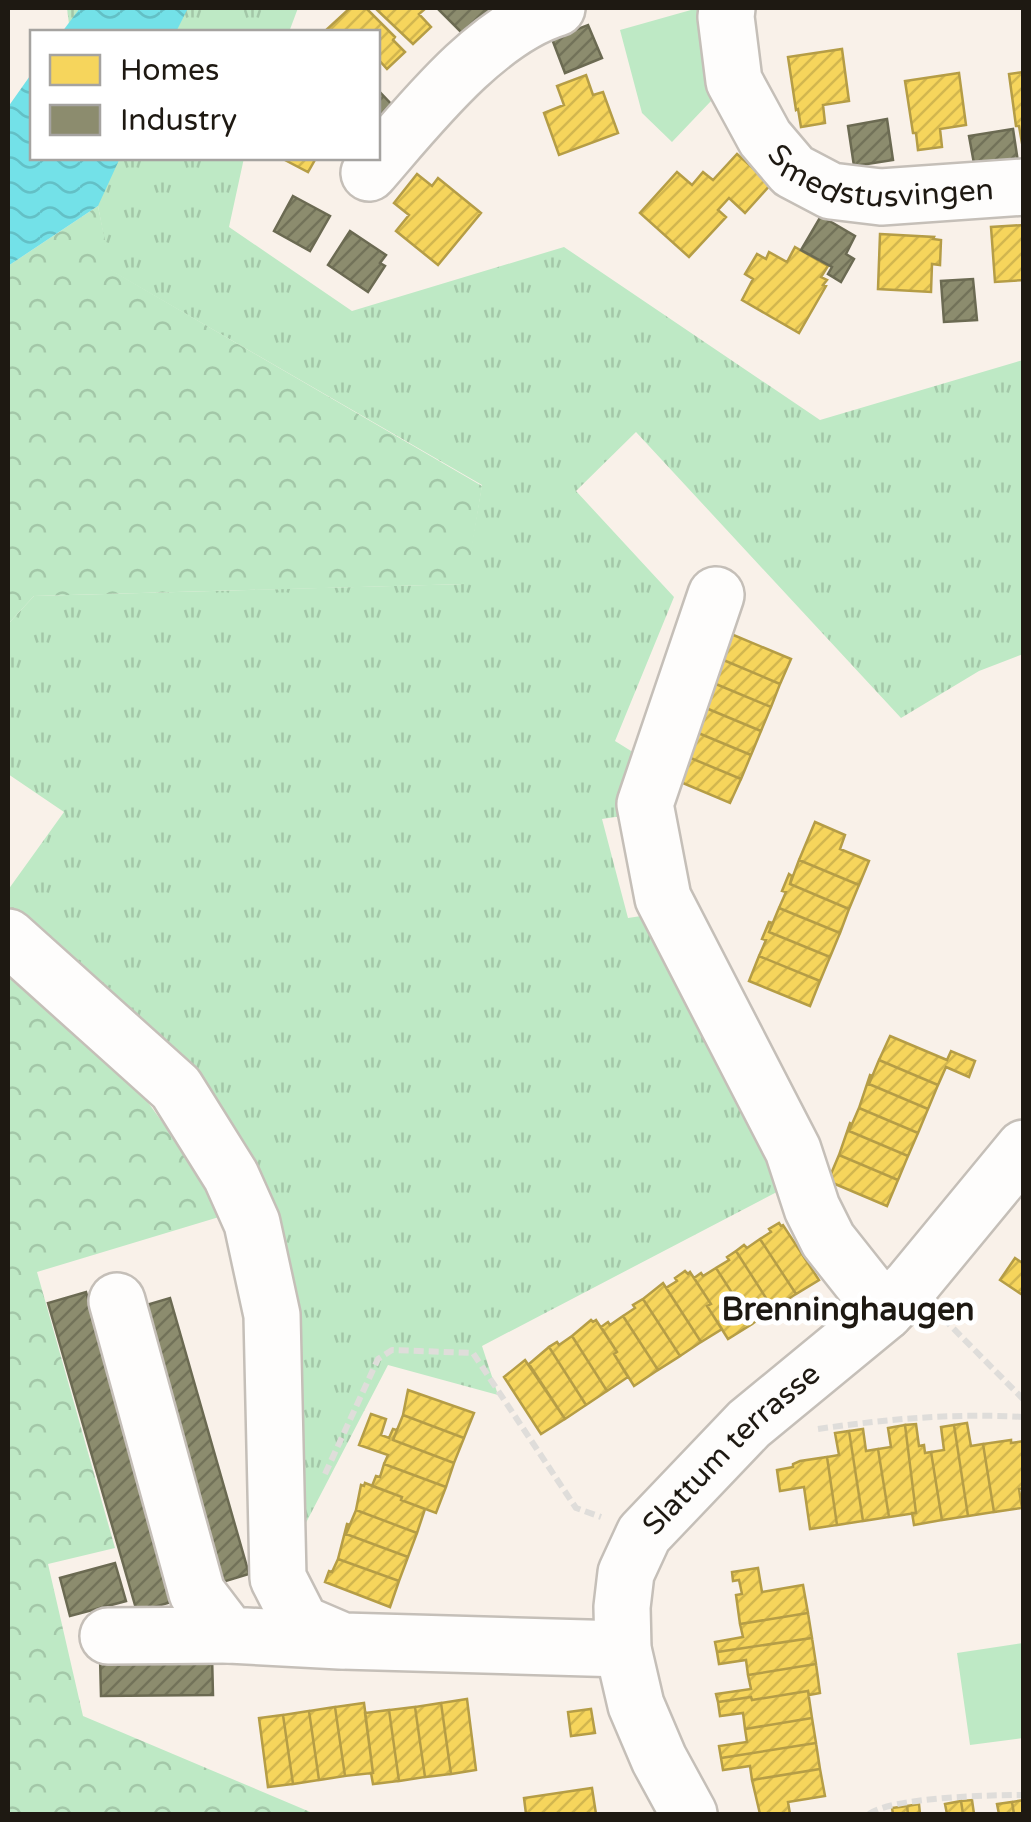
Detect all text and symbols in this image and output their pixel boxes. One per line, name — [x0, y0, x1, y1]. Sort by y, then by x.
legend — [30, 30, 380, 160]
text: Homes — [120, 52, 219, 89]
text: Industry — [120, 102, 237, 139]
street label: Smedstusvingen — [760, 136, 995, 216]
district label: Brenninghaugen — [721, 1291, 975, 1329]
street label: Slattum terrasse — [634, 1355, 827, 1543]

